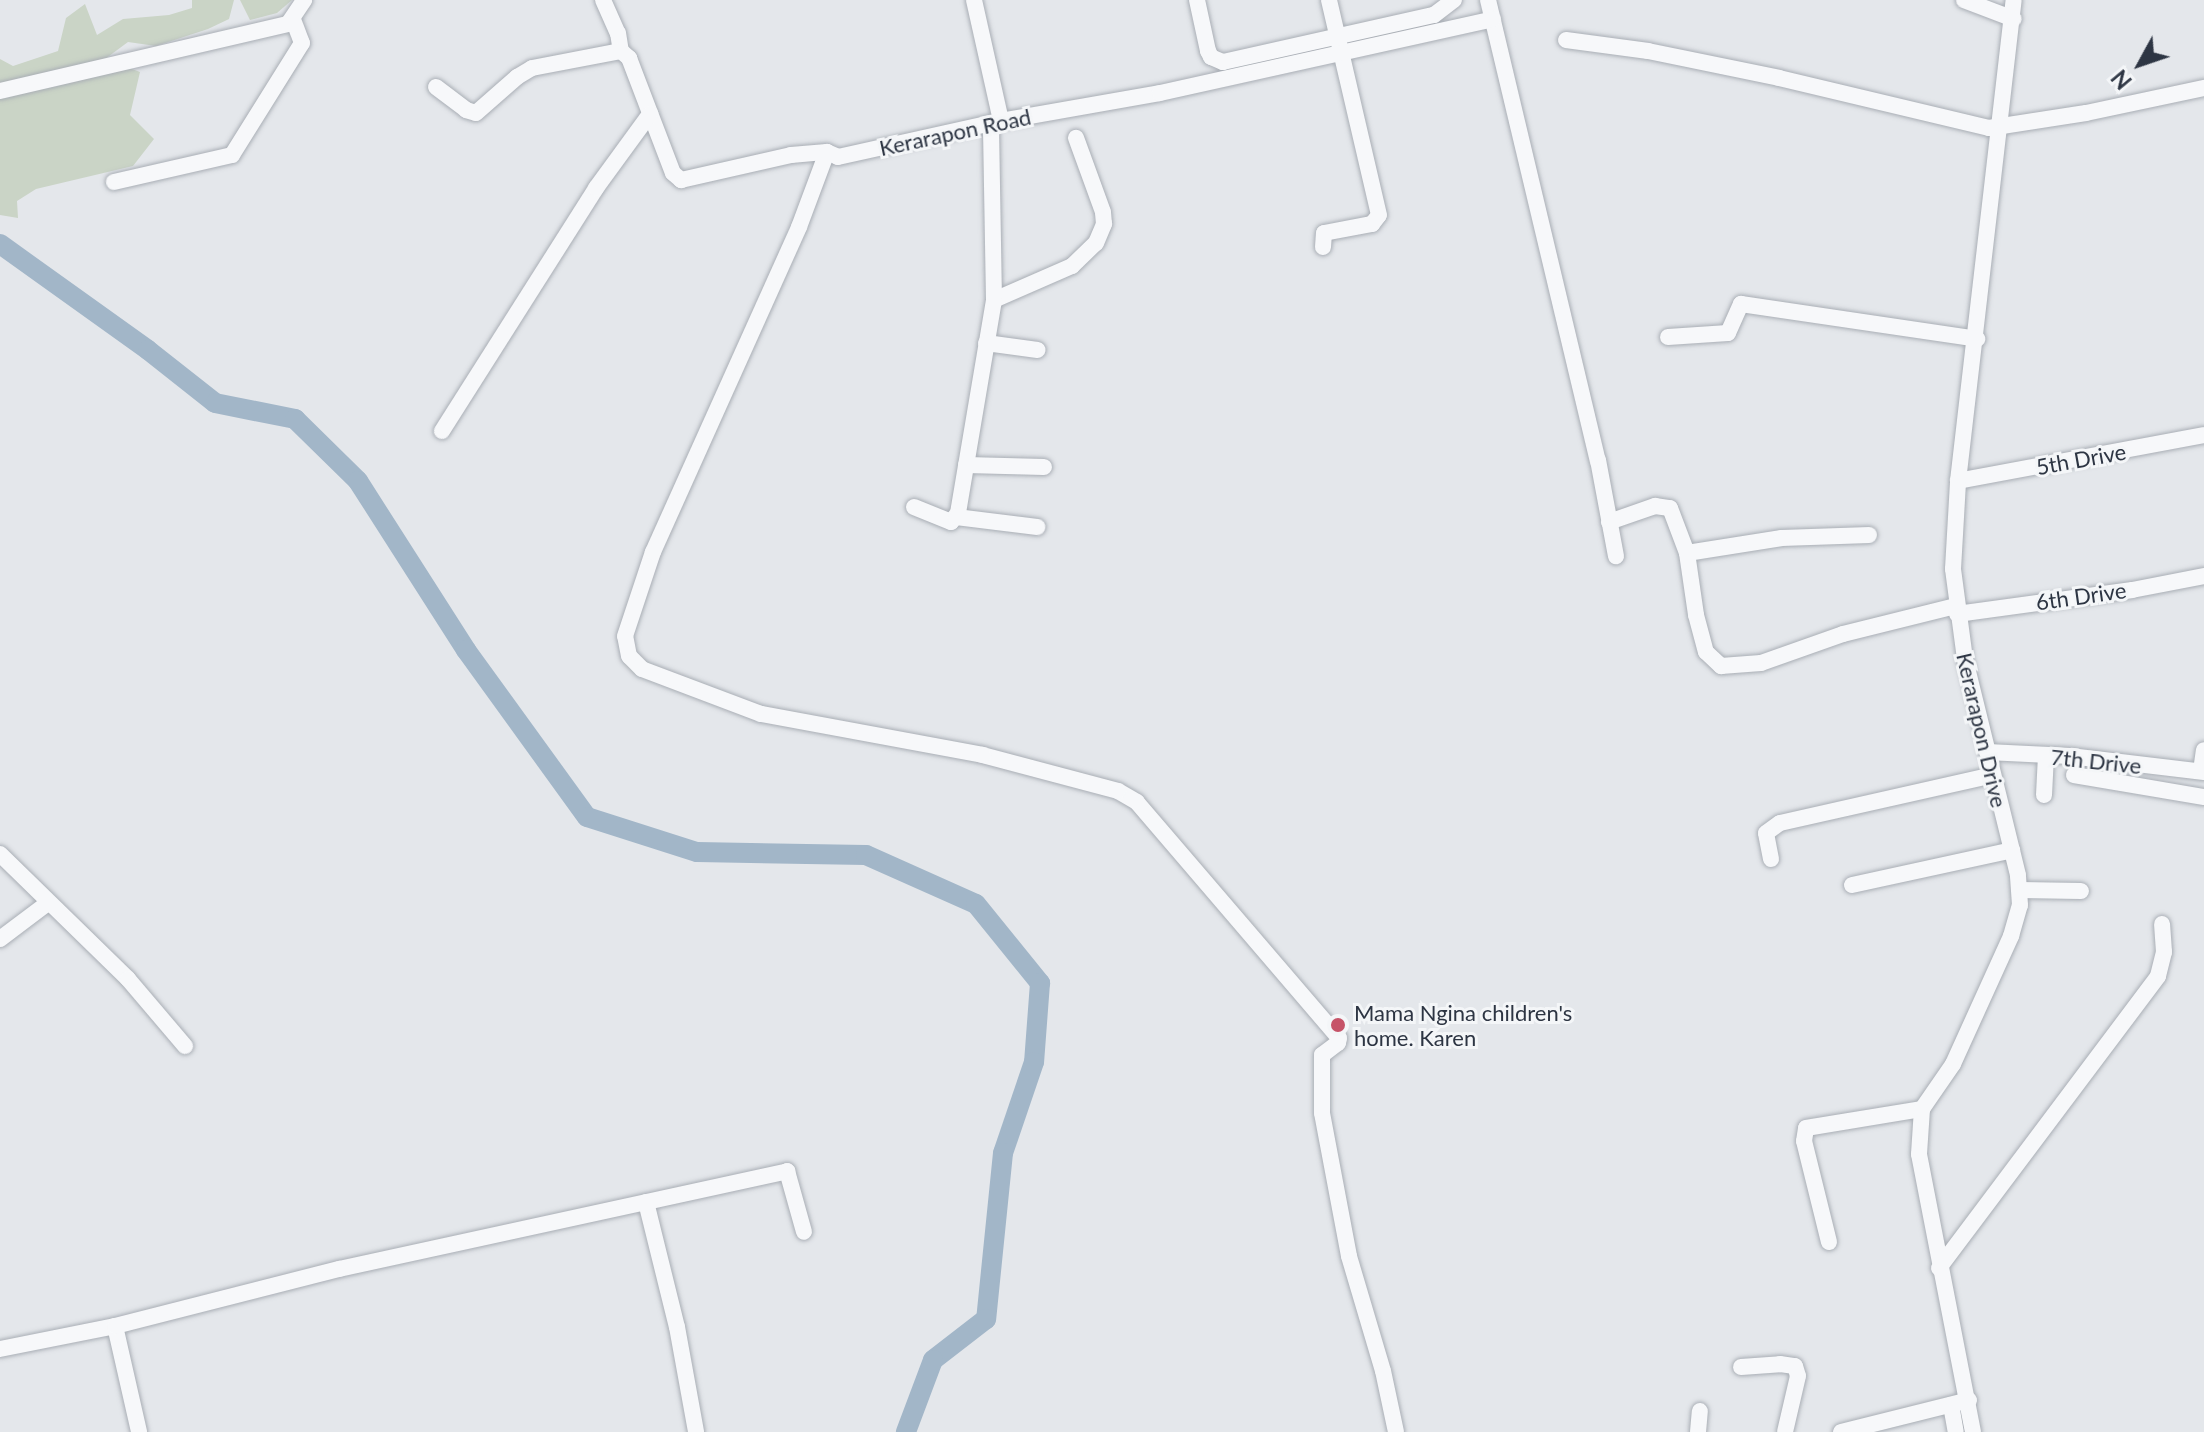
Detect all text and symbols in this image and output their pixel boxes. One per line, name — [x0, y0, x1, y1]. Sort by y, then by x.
north arrow — [2100, 24, 2180, 104]
text: N — [2105, 65, 2137, 95]
street label: Kerarapon Road — [877, 103, 1033, 161]
street label: 5th Drive — [2034, 438, 2128, 480]
street label: 6th Drive — [2034, 577, 2128, 615]
street label: Kerarapon Drive — [1951, 650, 2013, 810]
street label: 7th Drive — [2049, 743, 2143, 779]
place label: Mama Ngina children's home. Karen — [1354, 999, 1572, 1050]
marker: Mama Ngina children's home. Karen — [1329, 1016, 1347, 1034]

